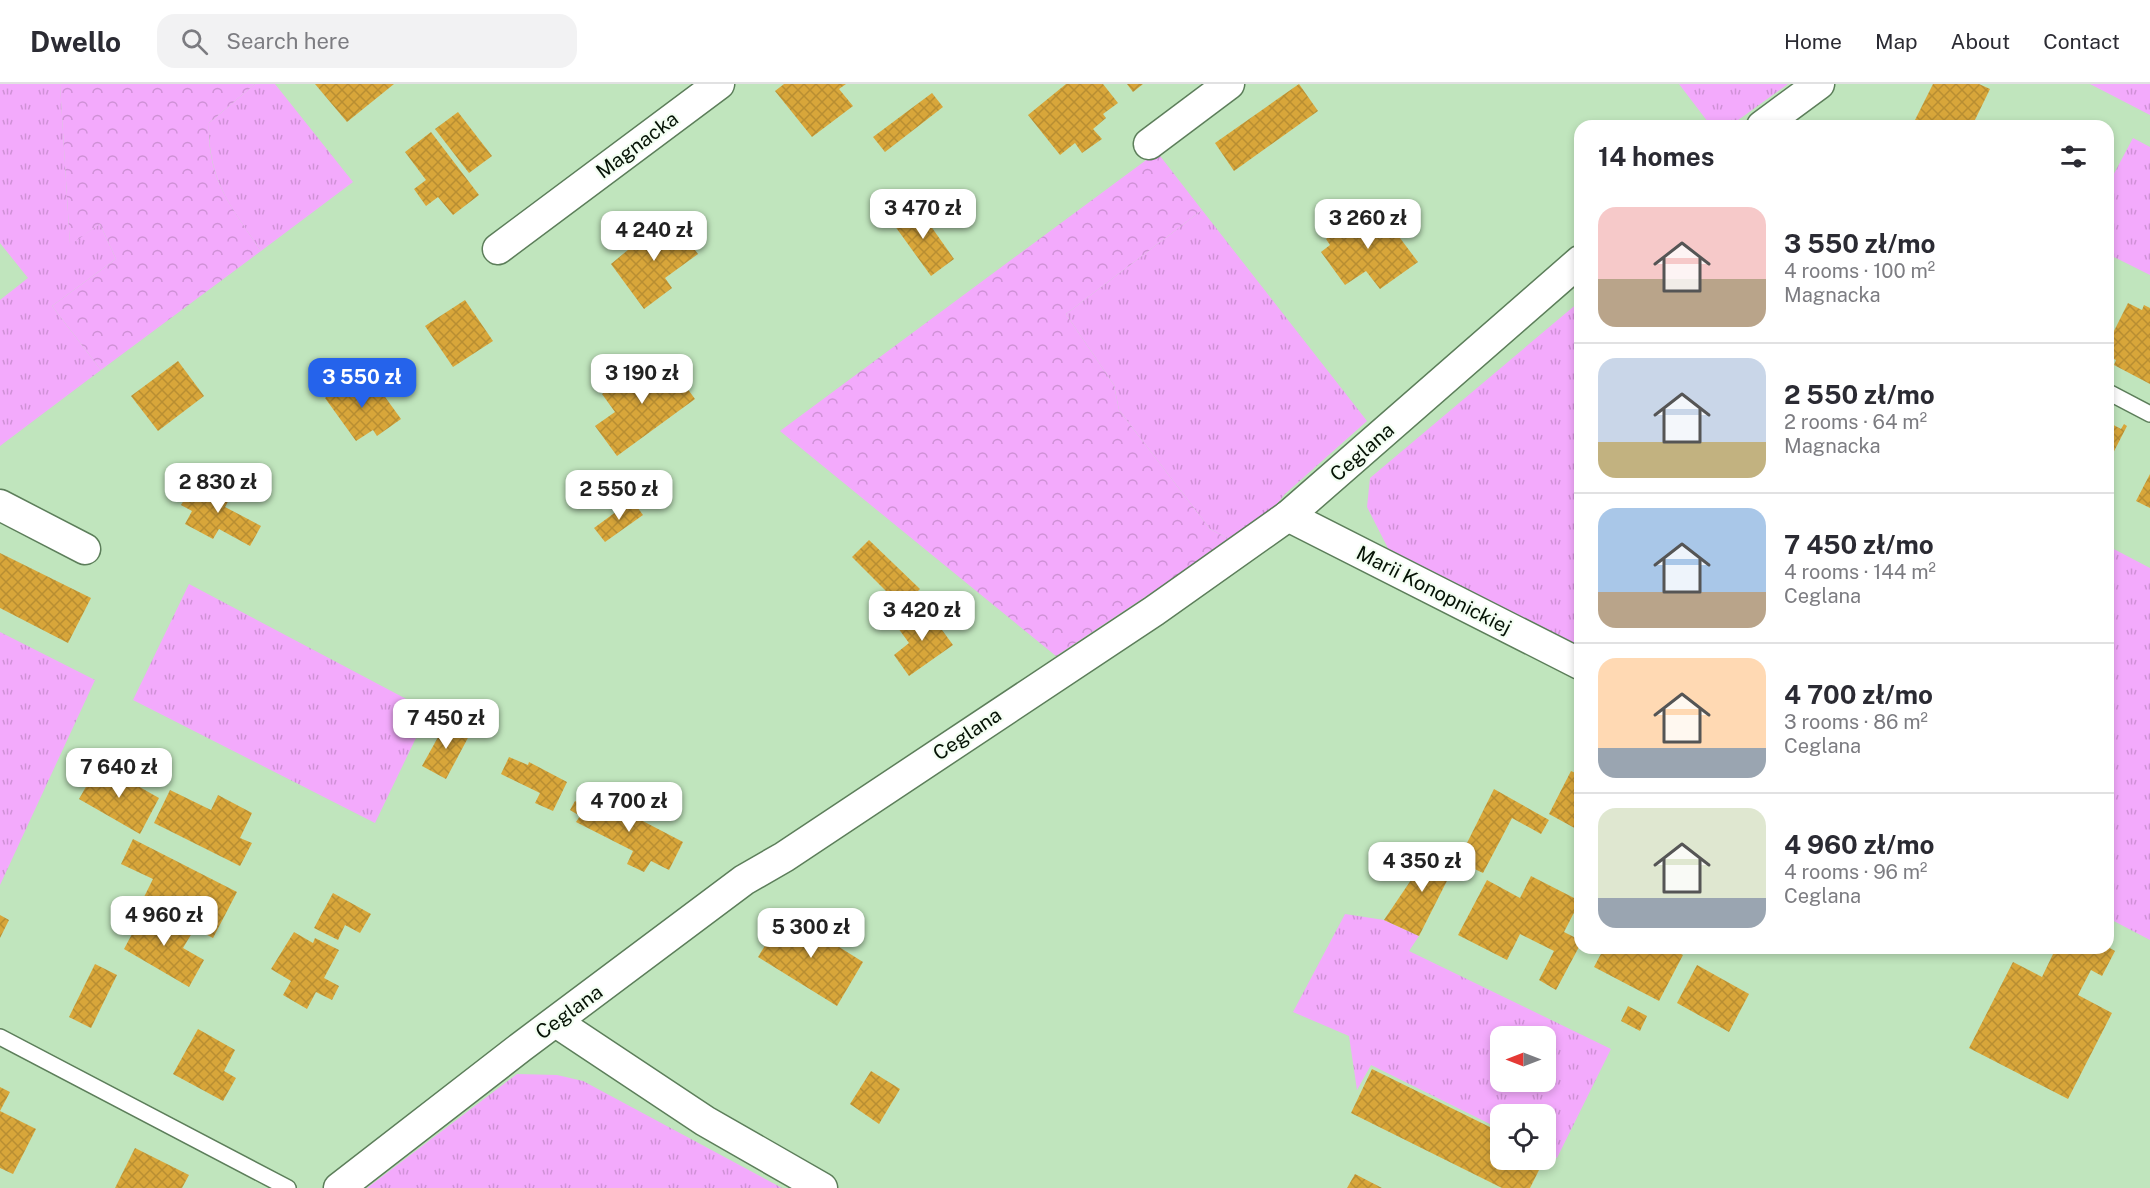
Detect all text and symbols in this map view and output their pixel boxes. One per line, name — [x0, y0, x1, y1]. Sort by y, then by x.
search box — [157, 14, 577, 68]
text: Dwello — [30, 25, 121, 58]
icon: search — [178, 25, 211, 58]
text: Search here — [226, 28, 350, 54]
text: Home — [1784, 29, 1842, 54]
text: Map — [1875, 29, 1918, 54]
text: About — [1951, 29, 2010, 54]
text: Contact — [2043, 29, 2120, 54]
street label: Magnacka — [591, 106, 683, 184]
icon: filters — [2057, 140, 2090, 173]
text: 14 homes — [1598, 141, 1714, 172]
pin: 3 470 zł — [861, 189, 985, 240]
text: 3 470 zł — [884, 196, 962, 220]
pin: 3 260 zł — [1306, 199, 1430, 250]
text: 3 260 zł — [1329, 206, 1407, 230]
pin: 4 240 zł — [592, 211, 716, 262]
text: 4 240 zł — [615, 218, 693, 242]
text: 3 550 zł/mo — [1784, 228, 1936, 259]
icon: home — [1646, 231, 1718, 303]
text: 4 rooms · 100 m² — [1784, 259, 1935, 283]
text: Magnacka — [1784, 283, 1880, 307]
pin: 3 190 zł — [580, 354, 704, 405]
pin: 3 550 zł — [300, 358, 424, 409]
text: 3 190 zł — [605, 361, 679, 385]
text: 3 550 zł — [322, 365, 402, 389]
text: 2 550 zł/mo — [1784, 379, 1935, 410]
icon: home — [1646, 382, 1718, 454]
text: 2 rooms · 64 m² — [1784, 410, 1927, 434]
street label: Ceglana — [1325, 418, 1399, 486]
text: Magnacka — [1784, 434, 1880, 458]
pin: 2 830 zł — [156, 463, 280, 514]
text: 2 830 zł — [179, 470, 257, 494]
pin: 2 550 zł — [557, 470, 681, 521]
text: 2 550 zł — [580, 477, 658, 501]
text: 7 450 zł/mo — [1784, 529, 1934, 560]
icon: home — [1646, 532, 1718, 604]
street label: Marii Konopnickiej — [1353, 541, 1515, 639]
text: 4 rooms · 144 m² — [1784, 560, 1936, 584]
text: Ceglana — [1784, 584, 1861, 608]
pin: 3 420 zł — [860, 591, 984, 642]
text: 3 420 zł — [883, 598, 961, 622]
text: 4 700 zł/mo — [1784, 679, 1933, 710]
icon: home — [1646, 682, 1718, 754]
pin: 7 450 zł — [384, 699, 508, 750]
street label: Ceglana — [928, 703, 1006, 765]
text: 7 450 zł — [407, 706, 485, 730]
text: 3 rooms · 86 m² — [1784, 710, 1928, 734]
text: Ceglana — [1784, 734, 1861, 758]
pin: 7 640 zł — [57, 748, 181, 799]
text: 7 640 zł — [80, 755, 158, 779]
pin: 4 700 zł — [567, 782, 691, 833]
text: 4 700 zł — [590, 789, 668, 813]
text: 4 960 zł/mo — [1784, 829, 1934, 860]
icon: home — [1646, 832, 1718, 904]
pin: 4 350 zł — [1360, 842, 1484, 893]
text: 4 350 zł — [1382, 849, 1462, 873]
text: 4 rooms · 96 m² — [1784, 860, 1927, 884]
text: Ceglana — [1784, 884, 1861, 908]
pin: 4 960 zł — [102, 896, 226, 947]
text: 4 960 zł — [125, 903, 203, 927]
pin: 5 300 zł — [749, 908, 873, 959]
text: 5 300 zł — [772, 915, 850, 939]
street label: Ceglana — [531, 980, 607, 1044]
north arrow — [1490, 1026, 1556, 1092]
map controls — [1490, 1026, 1556, 1170]
button: locate — [1490, 1104, 1556, 1170]

